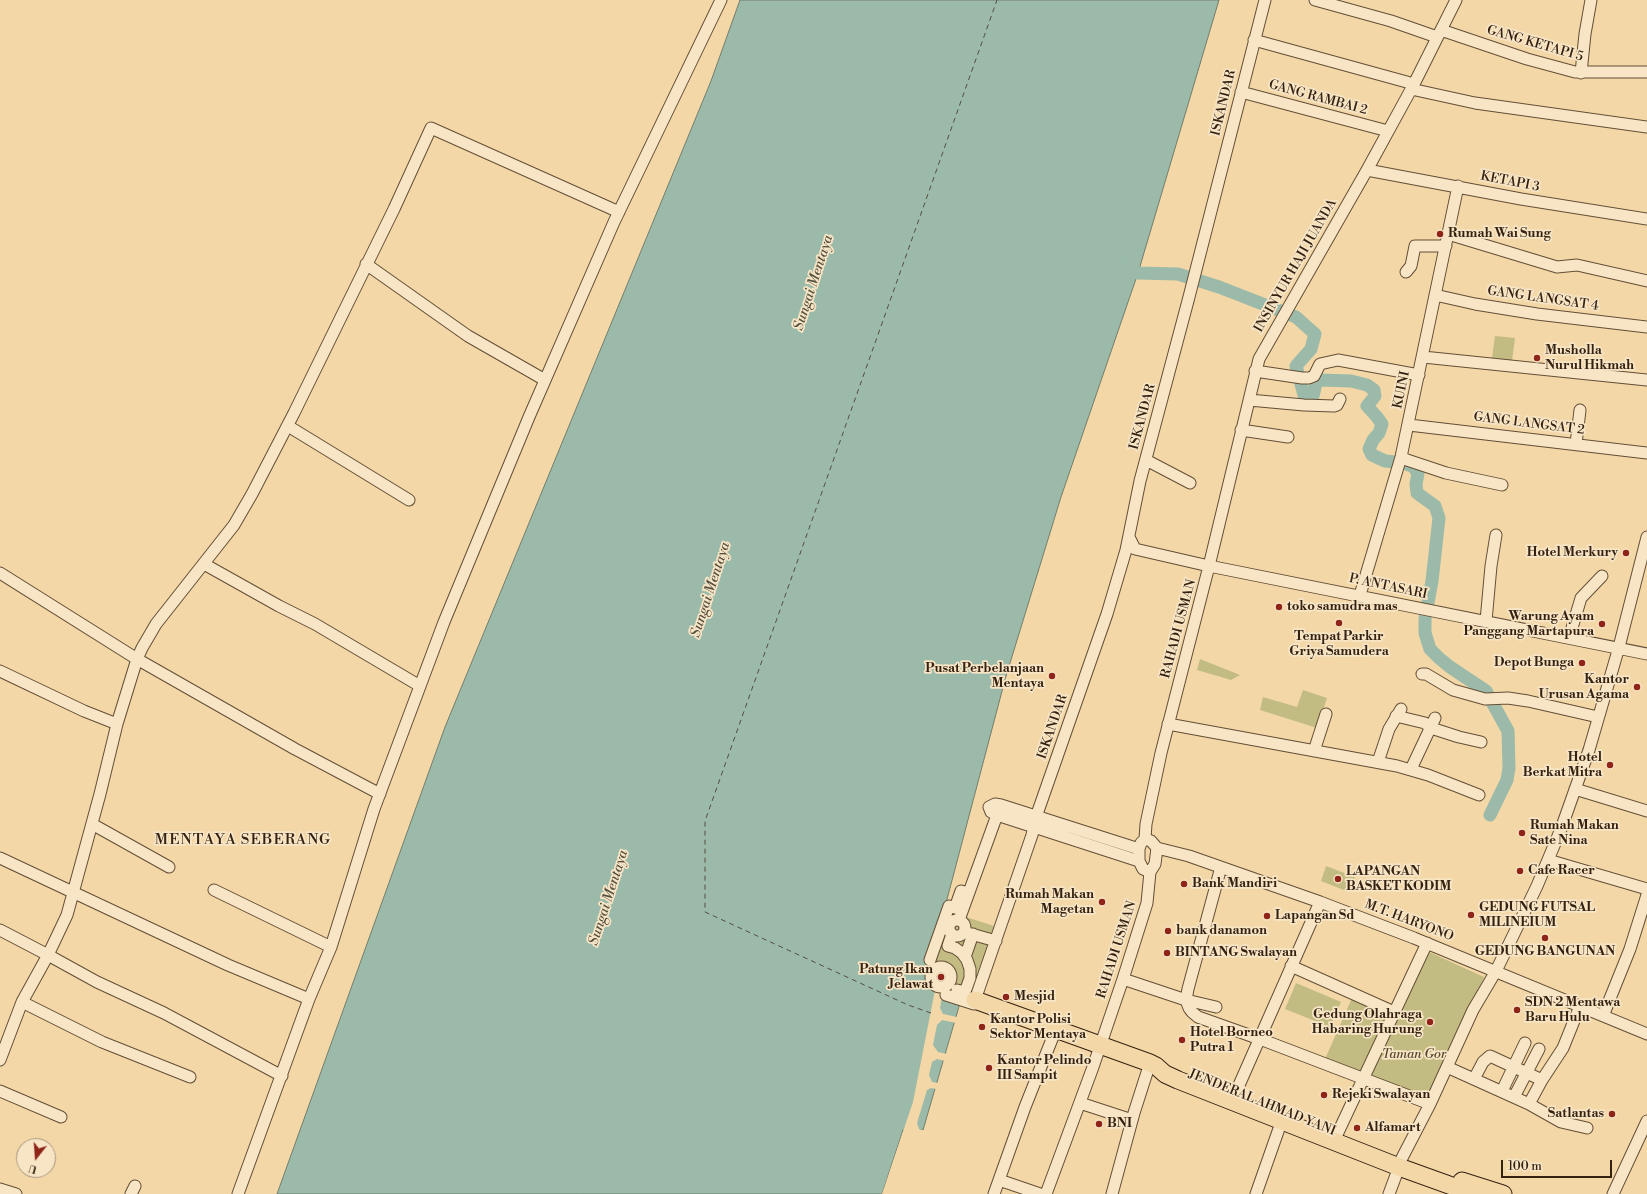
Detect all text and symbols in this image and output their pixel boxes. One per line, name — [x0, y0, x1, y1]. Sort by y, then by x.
street label: GANG KETAPI 5 — [1485, 23, 1585, 65]
street label: ISKANDAR — [1208, 68, 1240, 138]
street label: GANG RAMBAI 2 — [1267, 77, 1369, 119]
street label: KETAPI 3 — [1479, 169, 1541, 195]
street label: INSINYUR HAJI JUANDA — [1251, 197, 1341, 335]
place label: Rumah Wai Sung — [1448, 226, 1551, 242]
marker: Rumah Wai Sung — [1435, 229, 1445, 239]
water label: Sungai Mentaya — [791, 233, 837, 333]
street label: GANG LANGSAT 4 — [1486, 283, 1600, 315]
place label: Musholla Nurul Hikmah — [1545, 343, 1634, 374]
marker: Musholla Nurul Hikmah — [1532, 353, 1542, 363]
street label: KUINI — [1390, 370, 1414, 410]
street label: ISKANDAR — [1127, 382, 1159, 452]
street label: GANG LANGSAT 2 — [1473, 409, 1585, 439]
water label: Sungai Mentaya — [688, 540, 734, 640]
place label: Hotel Merkury — [1527, 545, 1618, 561]
marker: Hotel Merkury — [1621, 548, 1631, 558]
street label: P. ANTASARI — [1347, 571, 1429, 603]
street label: RAHADI USMAN — [1158, 578, 1200, 680]
place label: toko samudra mas — [1287, 599, 1398, 615]
marker: toko samudra mas — [1274, 602, 1284, 612]
place label: Warung Ayam Panggang Martapura — [1463, 609, 1594, 640]
marker: Tempat Parkir Griya Samudera — [1334, 618, 1344, 628]
marker: Warung Ayam Panggang Martapura — [1597, 619, 1607, 629]
place label: Tempat Parkir Griya Samudera — [1289, 629, 1389, 660]
place label: Depot Bunga — [1494, 655, 1574, 671]
marker: Depot Bunga — [1577, 658, 1587, 668]
place label: Pusat Perbelanjaan Mentaya — [925, 661, 1044, 692]
marker: Pusat Perbelanjaan Mentaya — [1047, 671, 1057, 681]
place label: Kantor Urusan Agama — [1539, 672, 1629, 703]
marker: Kantor Urusan Agama — [1632, 682, 1642, 692]
street label: ISKANDAR — [1035, 693, 1071, 761]
place label: Hotel Berkat Mitra — [1523, 750, 1602, 781]
marker: Hotel Berkat Mitra — [1605, 760, 1615, 770]
place label: Rumah Makan Sate Nina — [1530, 818, 1619, 849]
marker: Rumah Makan Sate Nina — [1517, 828, 1527, 838]
district label: MENTAYA SEBERANG — [155, 831, 331, 849]
water label: Sungai Mentaya — [586, 848, 632, 948]
place label: Cafe Racer — [1528, 863, 1595, 879]
place label: LAPANGAN BASKET KODIM — [1346, 864, 1451, 895]
marker: Cafe Racer — [1515, 866, 1525, 876]
marker: LAPANGAN BASKET KODIM — [1333, 874, 1343, 884]
place label: Bank Mandiri — [1192, 876, 1277, 892]
marker: Bank Mandiri — [1179, 879, 1189, 889]
place label: Rumah Makan Magetan — [1005, 887, 1094, 918]
marker: Rumah Makan Magetan — [1097, 897, 1107, 907]
street label: M.T. HARYONO — [1362, 897, 1456, 945]
street label: RAHADI USMAN — [1094, 899, 1140, 1001]
place label: GEDUNG FUTSAL MILINEIUM — [1479, 900, 1595, 931]
place label: Lapangan Sd — [1275, 908, 1354, 924]
marker: GEDUNG FUTSAL MILINEIUM — [1466, 910, 1476, 920]
marker: Lapangan Sd — [1262, 911, 1272, 921]
place label: bank danamon — [1176, 923, 1267, 939]
marker: bank danamon — [1163, 926, 1173, 936]
marker: GEDUNG BANGUNAN — [1540, 933, 1550, 943]
place label: GEDUNG BANGUNAN — [1475, 944, 1615, 960]
place label: BINTANG Swalayan — [1175, 945, 1297, 961]
marker: BINTANG Swalayan — [1162, 948, 1172, 958]
place label: Patung Ikan Jelawat — [859, 962, 933, 993]
marker: Patung Ikan Jelawat — [936, 972, 946, 982]
place label: Mesjid — [1014, 989, 1055, 1005]
marker: Mesjid — [1001, 992, 1011, 1002]
place label: SDN 2 Mentawa Baru Hulu — [1525, 995, 1620, 1026]
marker: SDN 2 Mentawa Baru Hulu — [1512, 1005, 1522, 1015]
place label: Gedung Olahraga Habaring Hurung — [1312, 1007, 1422, 1038]
place label: Kantor Polisi Sektor Mentaya — [990, 1012, 1086, 1043]
marker: Gedung Olahraga Habaring Hurung — [1425, 1017, 1435, 1027]
marker: Kantor Polisi Sektor Mentaya — [977, 1022, 987, 1032]
place label: Hotel Borneo Putra 1 — [1190, 1025, 1273, 1056]
marker: Hotel Borneo Putra 1 — [1177, 1035, 1187, 1045]
park label: Taman Gor — [1382, 1047, 1446, 1063]
place label: Kantor Pelindo III Sampit — [997, 1053, 1091, 1084]
marker: Kantor Pelindo III Sampit — [984, 1063, 994, 1073]
street label: JENDERAL AHMAD YANI — [1186, 1066, 1338, 1140]
place label: Rejeki Swalayan — [1332, 1087, 1430, 1103]
marker: Rejeki Swalayan — [1319, 1090, 1329, 1100]
place label: Satlantas — [1548, 1106, 1604, 1122]
marker: Satlantas — [1607, 1109, 1617, 1119]
place label: BNI — [1107, 1116, 1132, 1132]
marker: BNI — [1094, 1119, 1104, 1129]
place label: Alfamart — [1365, 1120, 1421, 1136]
marker: Alfamart — [1352, 1123, 1362, 1133]
north arrow — [16, 1138, 56, 1178]
scale bar — [1503, 1152, 1614, 1178]
text: 100 m — [1508, 1159, 1542, 1174]
text: U — [27, 1161, 39, 1176]

